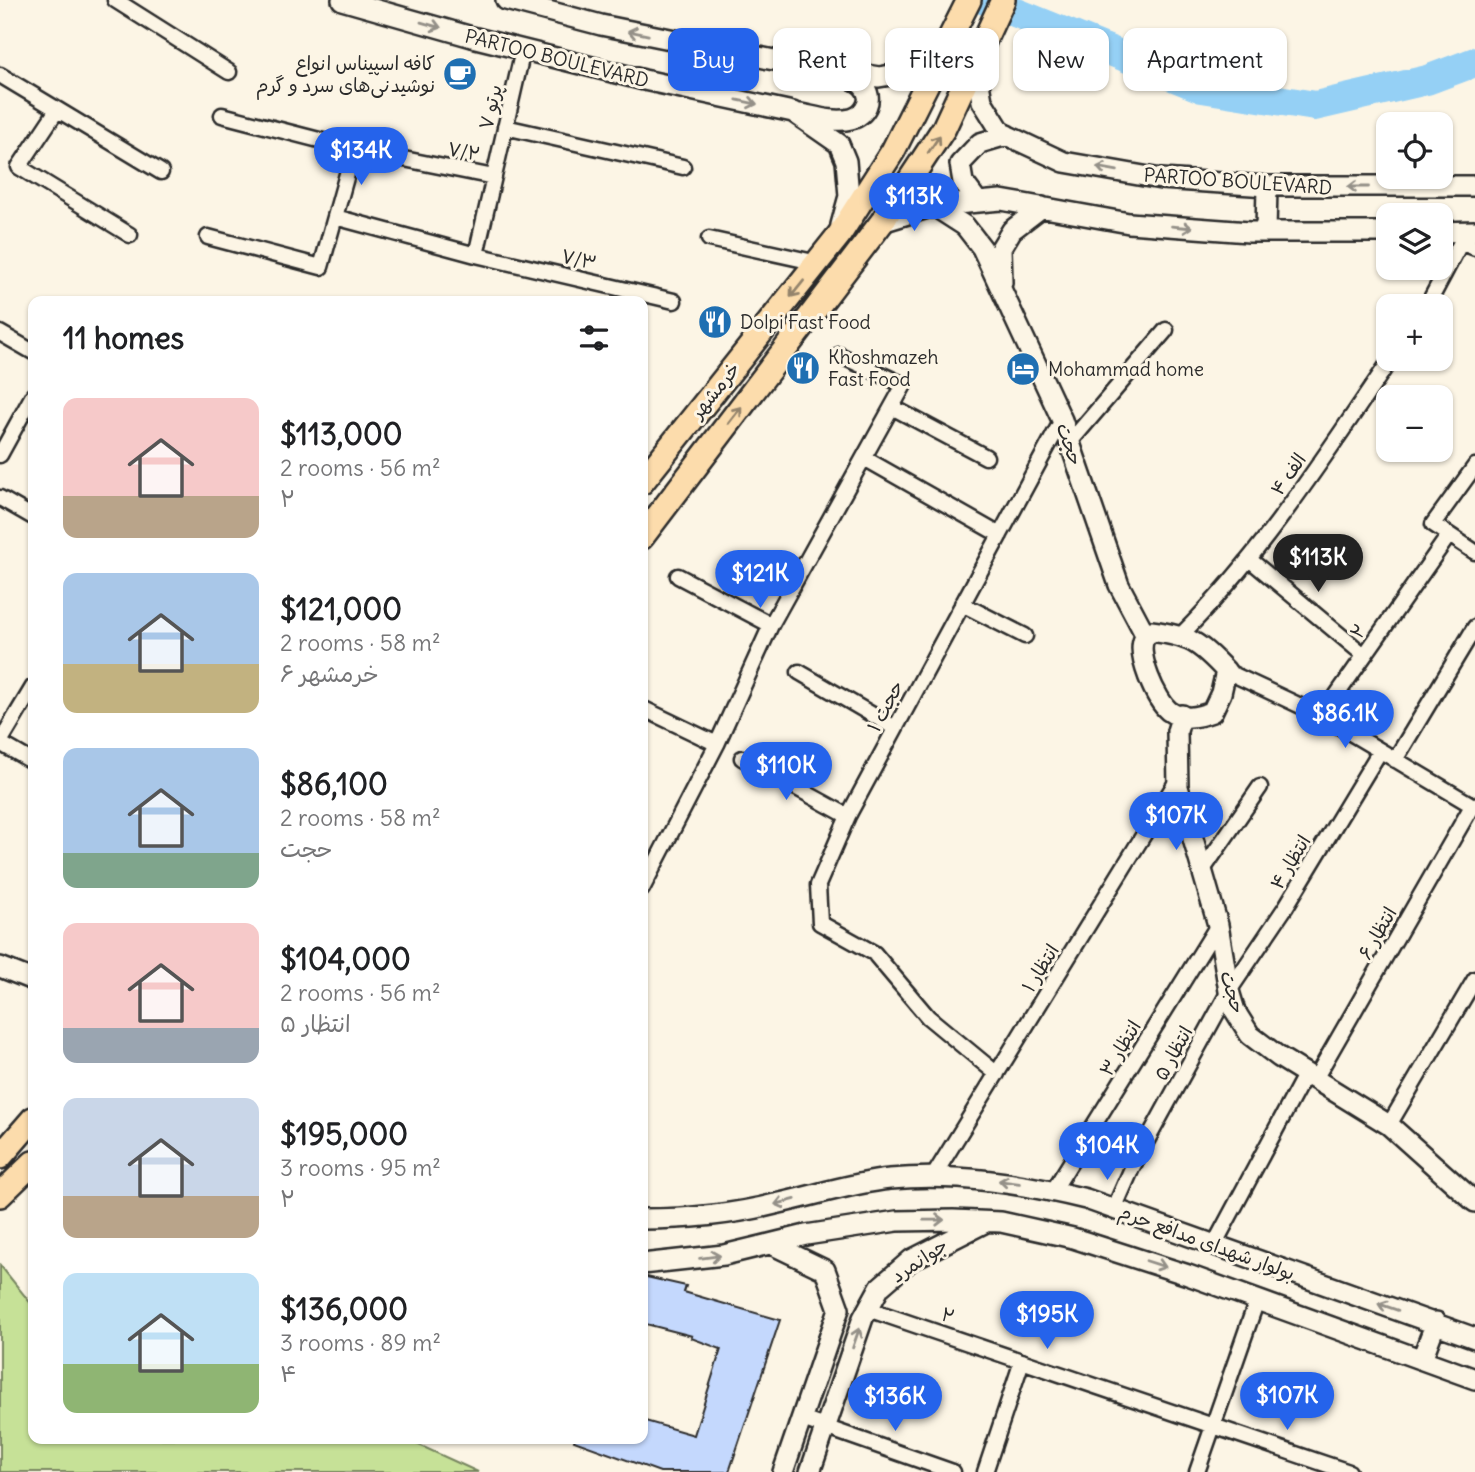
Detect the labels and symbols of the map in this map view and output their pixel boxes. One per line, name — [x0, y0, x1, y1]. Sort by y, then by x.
one-way arrow — [420, 20, 442, 33]
street label: PARTOO BOULEVARD — [463, 24, 651, 92]
one-way arrow — [627, 25, 650, 39]
place label: كافه اسپیناس انواع نوشیدنی‌های سرد و گرم — [256, 51, 435, 100]
cafe icon: كافه اسپیناس انواع نوشیدنی‌های سرد و گرم — [441, 55, 479, 93]
street label: پرتو ۷ — [473, 82, 508, 132]
one-way arrow — [735, 96, 758, 110]
pin: $134K — [312, 128, 410, 187]
one-way arrow — [927, 135, 941, 155]
street label: ۷/۲ — [445, 136, 483, 166]
one-way arrow — [1096, 162, 1119, 176]
street label: PARTOO BOULEVARD — [1143, 162, 1333, 200]
pin: $113K — [865, 174, 963, 233]
one-way arrow — [1347, 180, 1370, 194]
one-way arrow — [1171, 221, 1193, 234]
street label: ۷/۳ — [559, 243, 599, 275]
one-way arrow — [789, 279, 805, 297]
restaurant icon: Dolpi Fast Food — [696, 303, 734, 341]
place label: Dolpi Fast Food — [740, 310, 871, 334]
place label: Khoshmazeh Fast Food — [828, 345, 938, 391]
restaurant icon: Khoshmazeh Fast Food — [784, 349, 822, 387]
hotel icon: Mohammad home — [1004, 350, 1042, 388]
street label: خرمشهر — [684, 357, 745, 425]
place label: Mohammad home — [1048, 357, 1204, 381]
one-way arrow — [727, 406, 742, 424]
street label: حجت — [1052, 420, 1088, 468]
street label: ۴ الف — [1265, 448, 1311, 500]
pin: $113K — [1269, 534, 1367, 594]
pin: $121K — [711, 550, 809, 610]
street label: ۲ — [1344, 619, 1372, 643]
street label: حجت ۱ — [862, 676, 908, 736]
pin: $86.1K — [1288, 690, 1402, 750]
pin: $110K — [737, 742, 835, 802]
pin: $107K — [1127, 792, 1225, 852]
street label: انتظار ۴ — [1264, 830, 1316, 894]
street label: انتظار ۶ — [1352, 902, 1402, 964]
street label: انتظار ۱ — [1016, 940, 1064, 996]
street label: حجت — [1215, 968, 1251, 1016]
street label: انتظار ۳ — [1094, 1016, 1146, 1080]
street label: انتظار ۵ — [1148, 1022, 1198, 1084]
pin: $104K — [1058, 1122, 1156, 1182]
one-way arrow — [998, 1176, 1021, 1189]
one-way arrow — [774, 1196, 796, 1209]
street label: بولوار شهدای مدافع حرم — [1115, 1199, 1298, 1288]
one-way arrow — [922, 1214, 945, 1227]
street label: جوانمرد — [886, 1232, 952, 1288]
one-way arrow — [698, 1250, 721, 1263]
one-way arrow — [1144, 1259, 1166, 1272]
pin: $195K — [998, 1292, 1096, 1351]
one-way arrow — [1377, 1300, 1399, 1312]
street label: ۲ — [938, 1302, 958, 1328]
one-way arrow — [850, 1327, 863, 1349]
pin: $107K — [1238, 1372, 1336, 1432]
pin: $136K — [846, 1374, 944, 1433]

